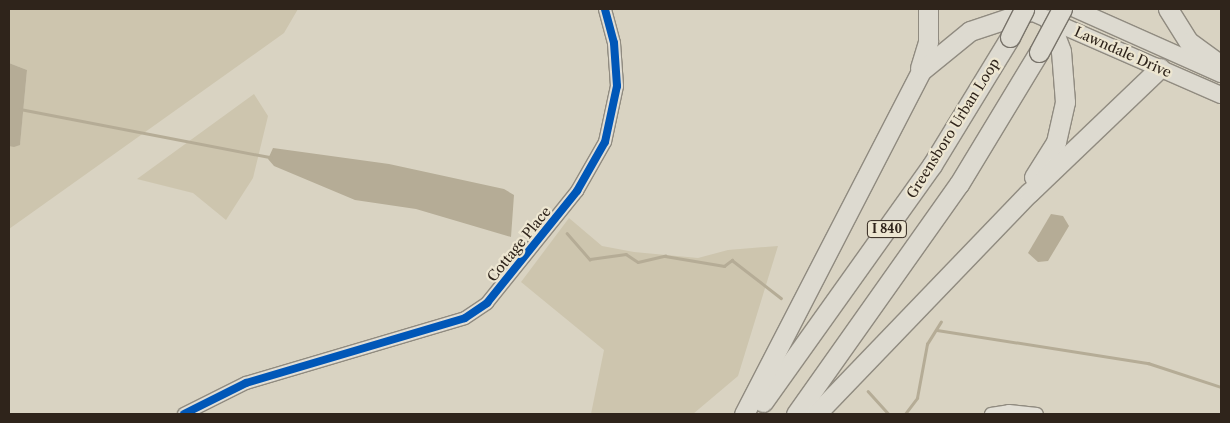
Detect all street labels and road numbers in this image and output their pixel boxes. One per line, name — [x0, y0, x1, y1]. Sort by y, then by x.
street label: Lawndale Drive — [1072, 23, 1174, 81]
street label: Greensboro Urban Loop — [903, 55, 1003, 201]
street label: Cottage Place — [484, 203, 554, 285]
road number: I 840 — [866, 220, 908, 238]

